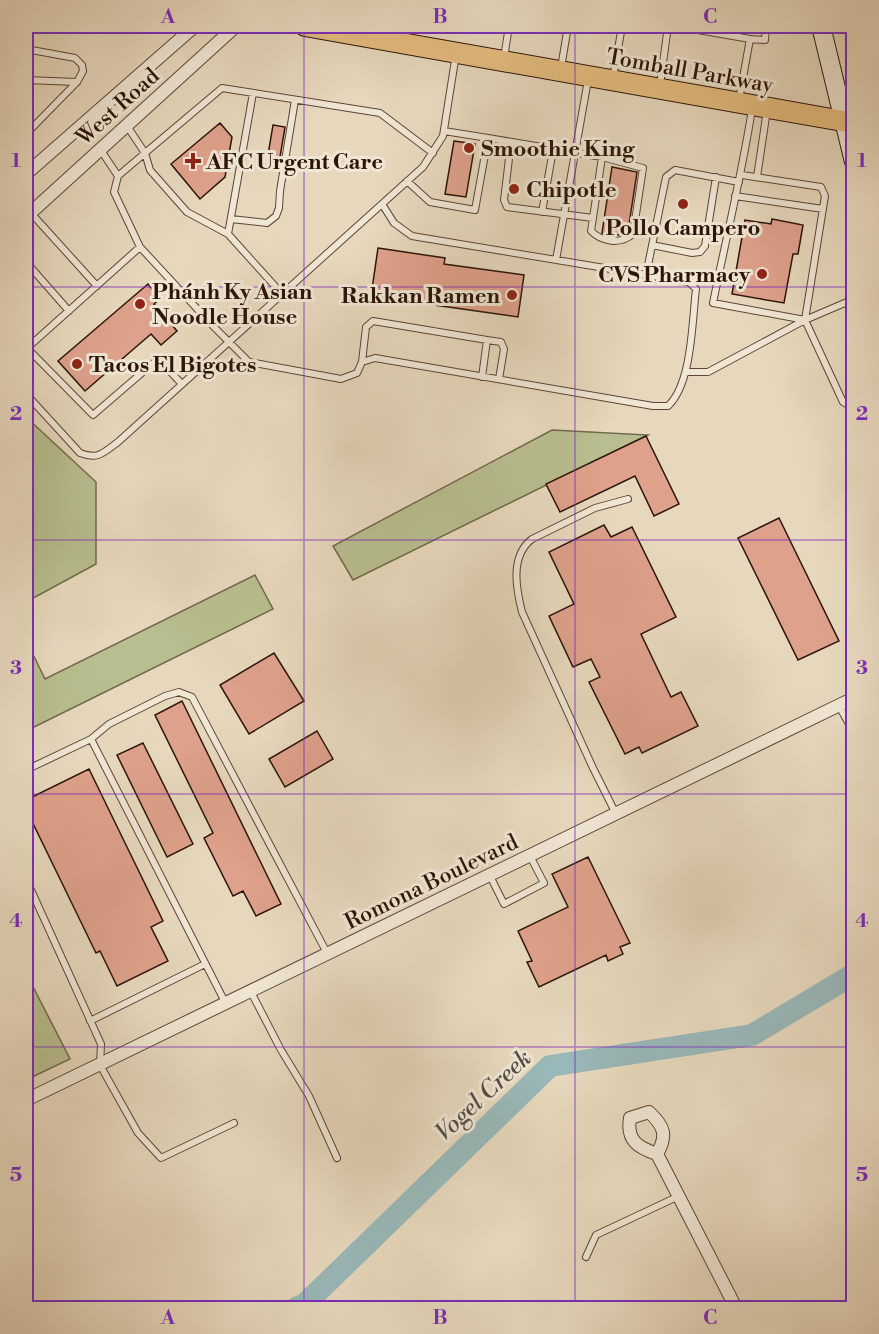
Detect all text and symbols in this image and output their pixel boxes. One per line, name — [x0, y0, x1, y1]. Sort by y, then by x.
text: A — [160, 5, 176, 30]
text: B — [432, 5, 448, 30]
text: C — [703, 5, 717, 30]
street label: Tomball Parkway — [604, 44, 776, 100]
street label: West Road — [70, 62, 166, 152]
place label: Smoothie King — [481, 136, 635, 163]
marker: Smoothie King — [462, 141, 476, 155]
text: 1 — [11, 149, 21, 174]
place label: AFC Urgent Care — [205, 149, 383, 176]
text: 1 — [857, 149, 867, 174]
marker: AFC Urgent Care — [184, 152, 202, 170]
place label: Chipotle — [526, 177, 617, 204]
marker: Chipotle — [507, 182, 521, 196]
marker: Pollo Campero — [676, 197, 690, 211]
place label: Pollo Campero — [606, 215, 761, 242]
place label: CVS Pharmacy — [598, 262, 751, 289]
marker: CVS Pharmacy — [755, 267, 769, 281]
place label: Phánh Ky Asian Noodle House — [152, 279, 313, 331]
place label: Rakkan Ramen — [341, 283, 500, 310]
marker: Rakkan Ramen — [505, 288, 519, 302]
marker: Phánh Ky Asian Noodle House — [133, 297, 147, 311]
place label: Tacos El Bigotes — [89, 352, 256, 379]
marker: Tacos El Bigotes — [70, 357, 84, 371]
text: 2 — [10, 402, 22, 427]
text: 2 — [856, 402, 868, 427]
text: 3 — [10, 656, 22, 681]
text: 3 — [856, 656, 868, 681]
street label: Romona Boulevard — [341, 828, 523, 936]
text: 4 — [9, 909, 23, 934]
text: 4 — [855, 909, 869, 934]
water label: Vogel Creek — [429, 1043, 538, 1148]
text: 5 — [10, 1163, 22, 1188]
text: 5 — [856, 1163, 868, 1188]
text: A — [160, 1306, 176, 1331]
text: B — [432, 1306, 448, 1331]
text: C — [703, 1306, 717, 1331]

